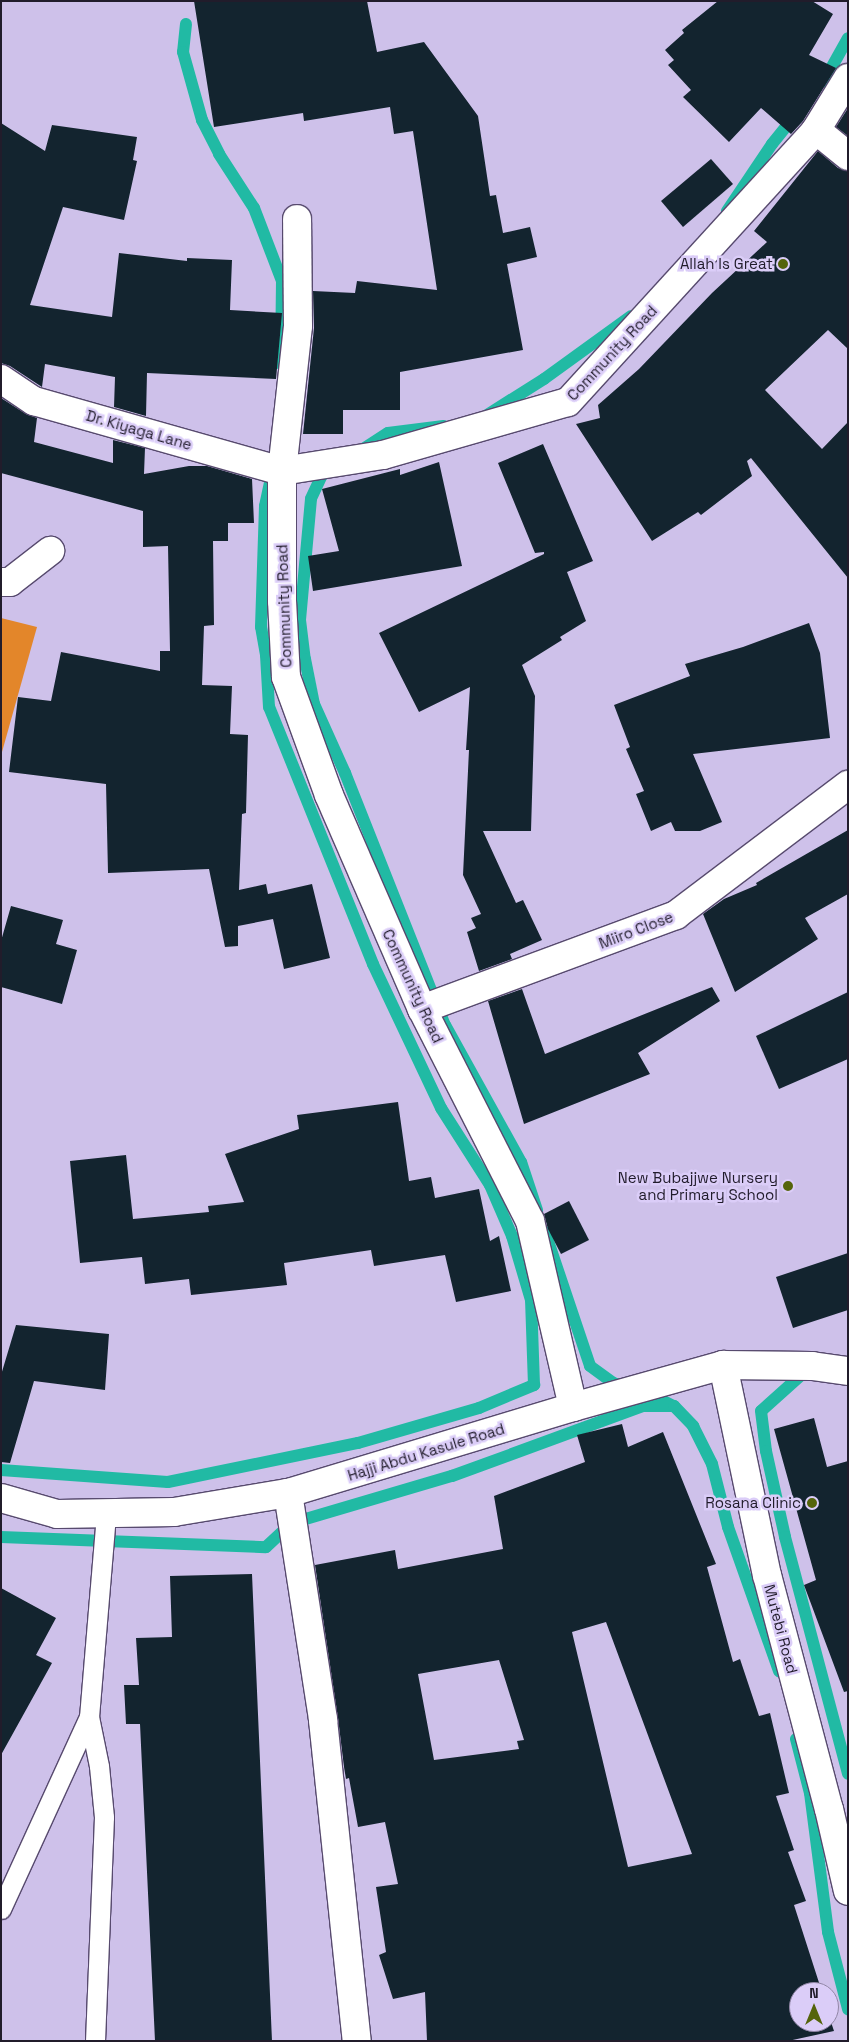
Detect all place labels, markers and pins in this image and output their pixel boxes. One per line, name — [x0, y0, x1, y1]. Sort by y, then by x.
place label: Allah Is Great — [680, 255, 773, 273]
marker: Allah Is Great — [777, 258, 789, 270]
place label: New Bubajjwe Nursery and Primary School — [618, 1168, 778, 1203]
marker: New Bubajjwe Nursery and Primary School — [782, 1180, 794, 1192]
place label: Rosana Clinic — [705, 1494, 801, 1512]
marker: Rosana Clinic — [805, 1496, 819, 1510]

